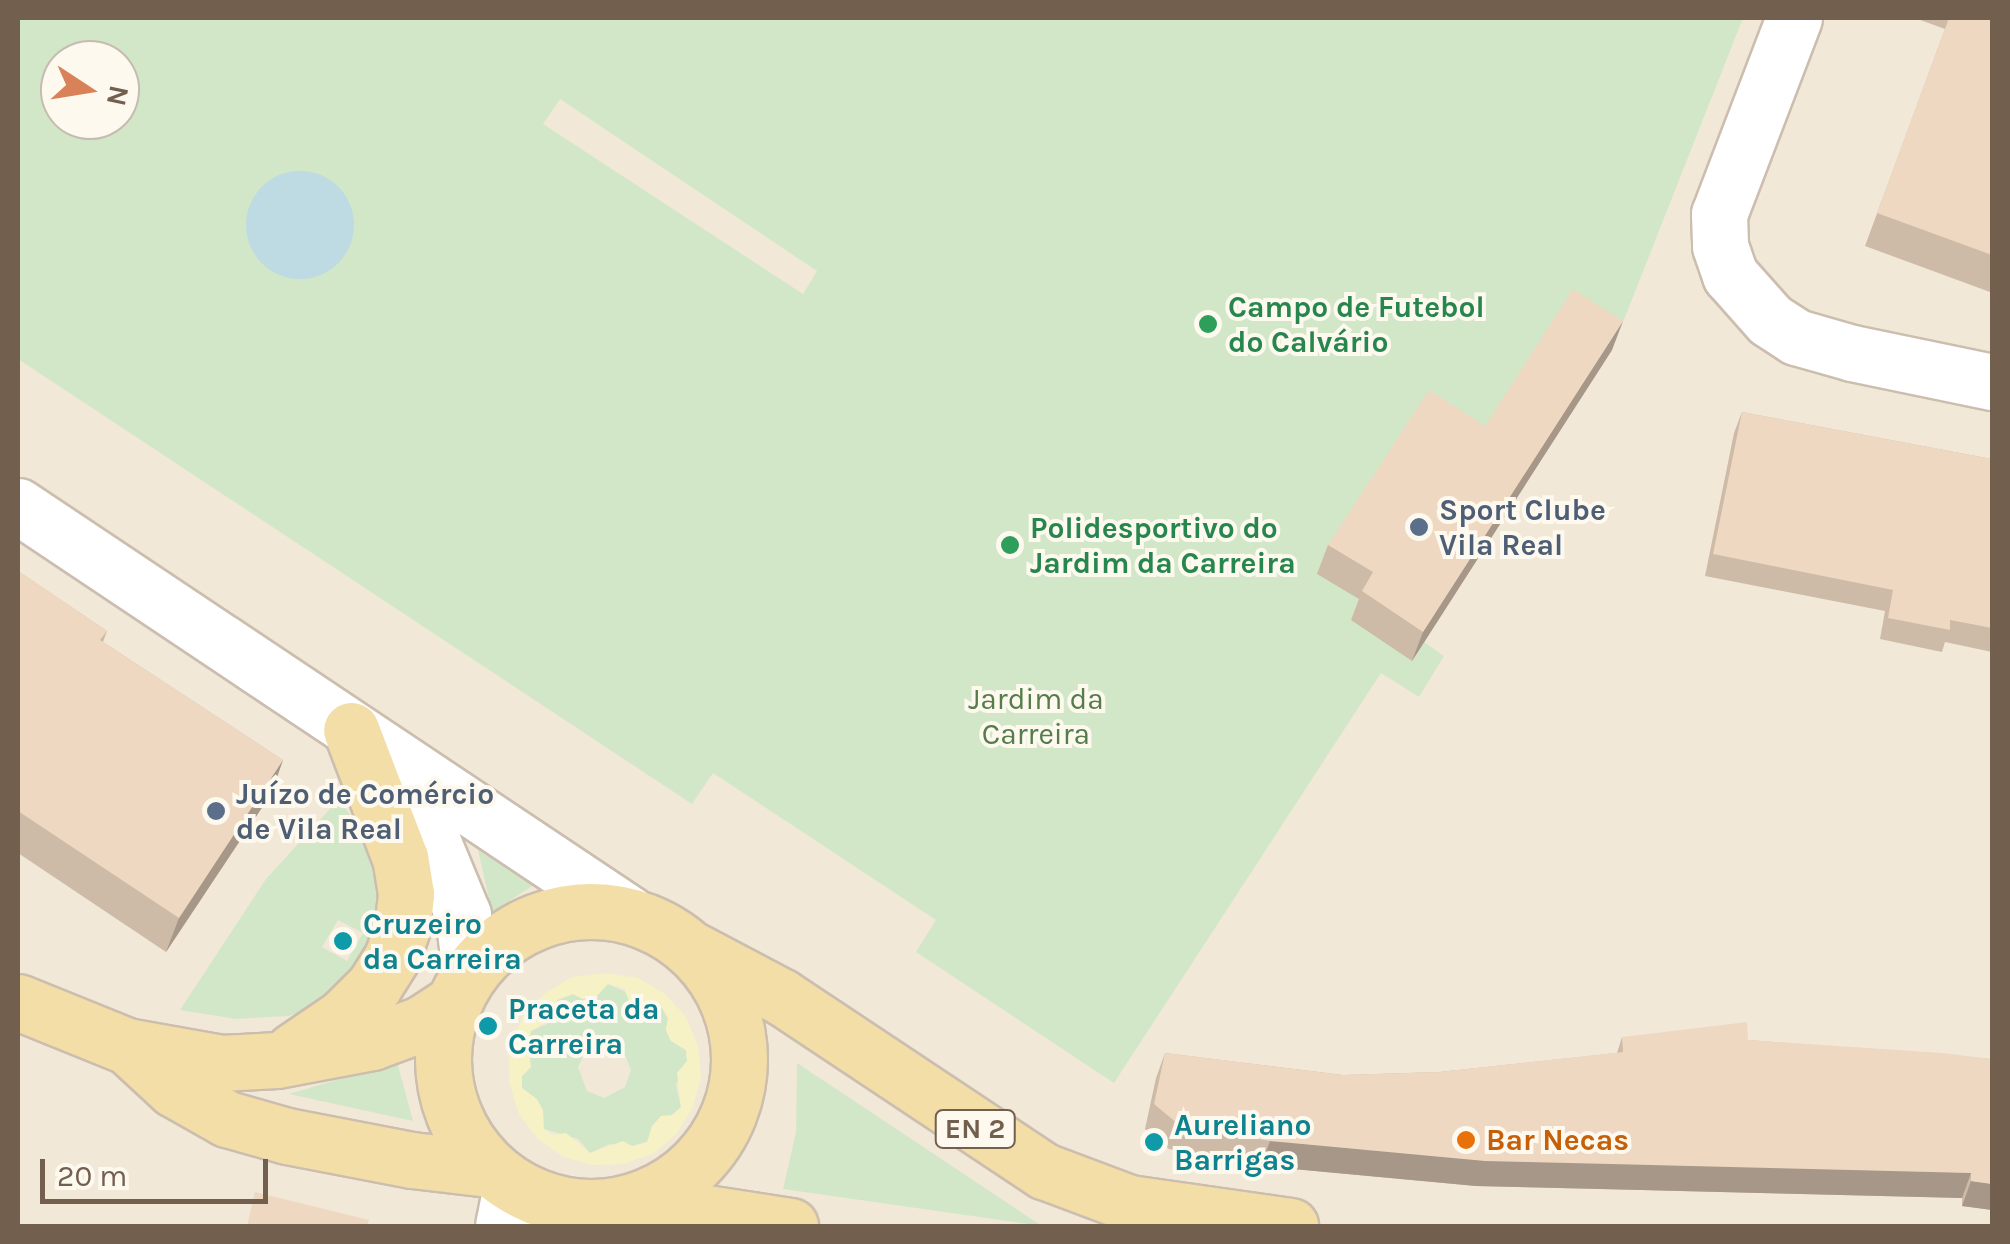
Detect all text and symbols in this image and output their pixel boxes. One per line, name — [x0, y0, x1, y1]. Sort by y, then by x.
north arrow — [40, 40, 140, 140]
text: N — [100, 83, 136, 109]
place label: Campo de Futebol do Calvário — [1228, 289, 1485, 360]
marker: Campo de Futebol do Calvário — [1197, 313, 1219, 335]
place label: Sport Clube Vila Real — [1439, 492, 1606, 562]
place label: Polidesportivo do Jardim da Carreira — [1030, 510, 1296, 580]
marker: Sport Clube Vila Real — [1408, 516, 1430, 538]
marker: Polidesportivo do Jardim da Carreira — [999, 534, 1021, 556]
park label: Jardim da Carreira — [968, 681, 1104, 752]
place label: Juízo de Comércio de Vila Real — [236, 776, 494, 846]
marker: Juízo de Comércio de Vila Real — [205, 800, 227, 822]
place label: Cruzeiro da Carreira — [363, 906, 522, 976]
marker: Cruzeiro da Carreira — [332, 930, 354, 952]
place label: Praceta da Carreira — [508, 991, 659, 1062]
marker: Praceta da Carreira — [477, 1015, 499, 1037]
road number: EN 2 — [932, 1106, 1018, 1152]
place label: Aureliano Barrigas — [1174, 1107, 1311, 1178]
place label: Bar Necas — [1486, 1122, 1629, 1158]
marker: Bar Necas — [1455, 1129, 1477, 1151]
marker: Aureliano Barrigas — [1143, 1131, 1165, 1153]
scale bar — [45, 1139, 272, 1201]
text: 20 m — [57, 1158, 127, 1194]

